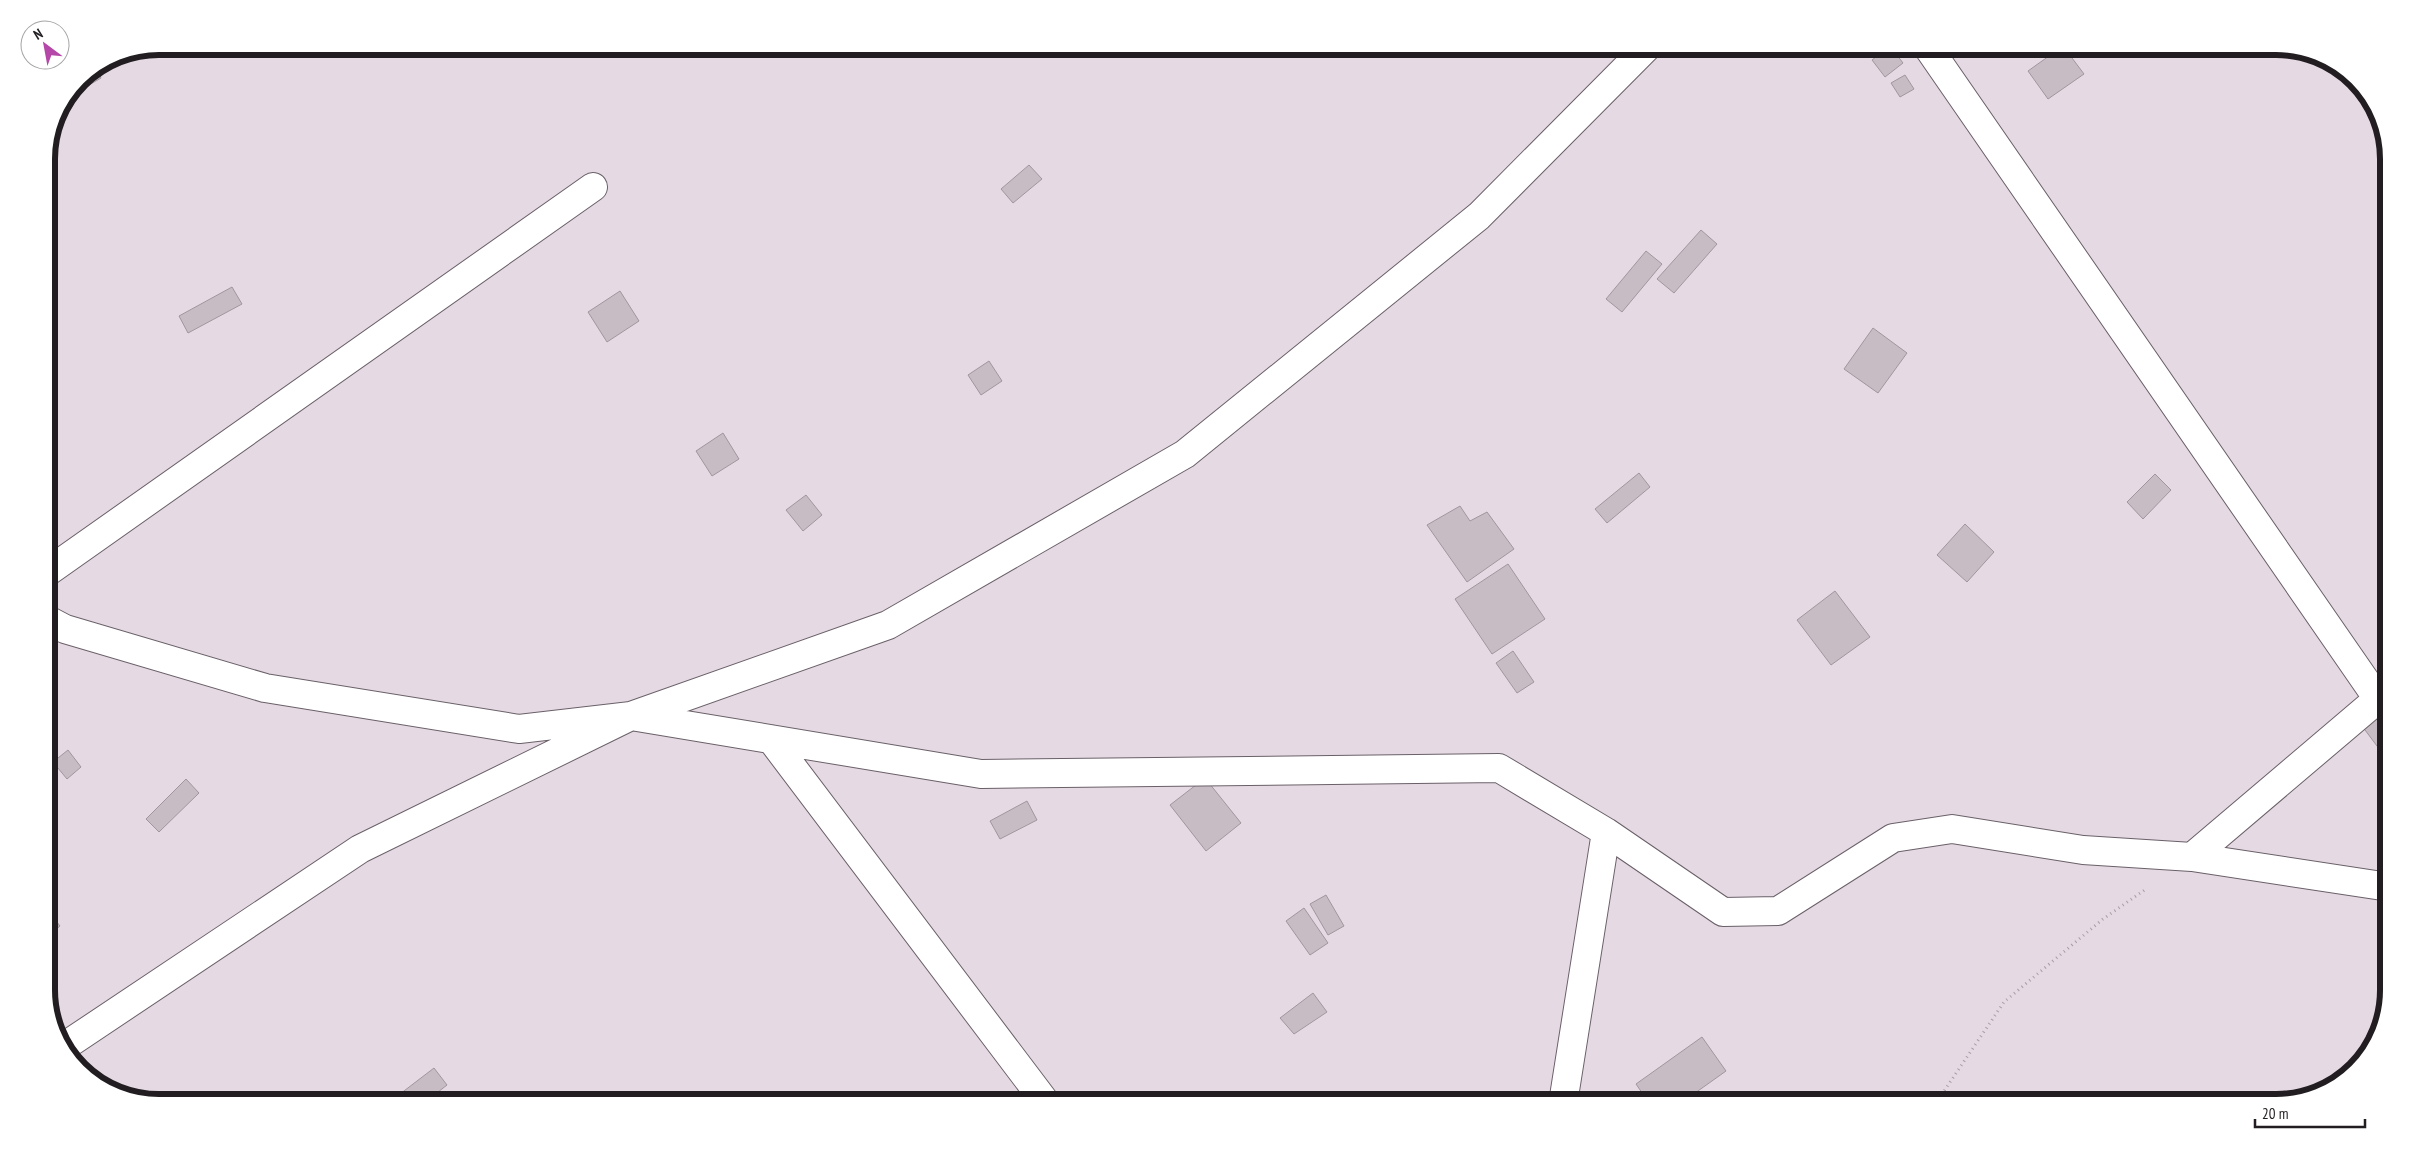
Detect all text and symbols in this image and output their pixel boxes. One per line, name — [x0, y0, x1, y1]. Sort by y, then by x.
north arrow — [20, 20, 70, 70]
text: N — [30, 24, 46, 44]
scale bar — [2255, 1096, 2365, 1128]
text: 20 m — [2262, 1104, 2288, 1123]

